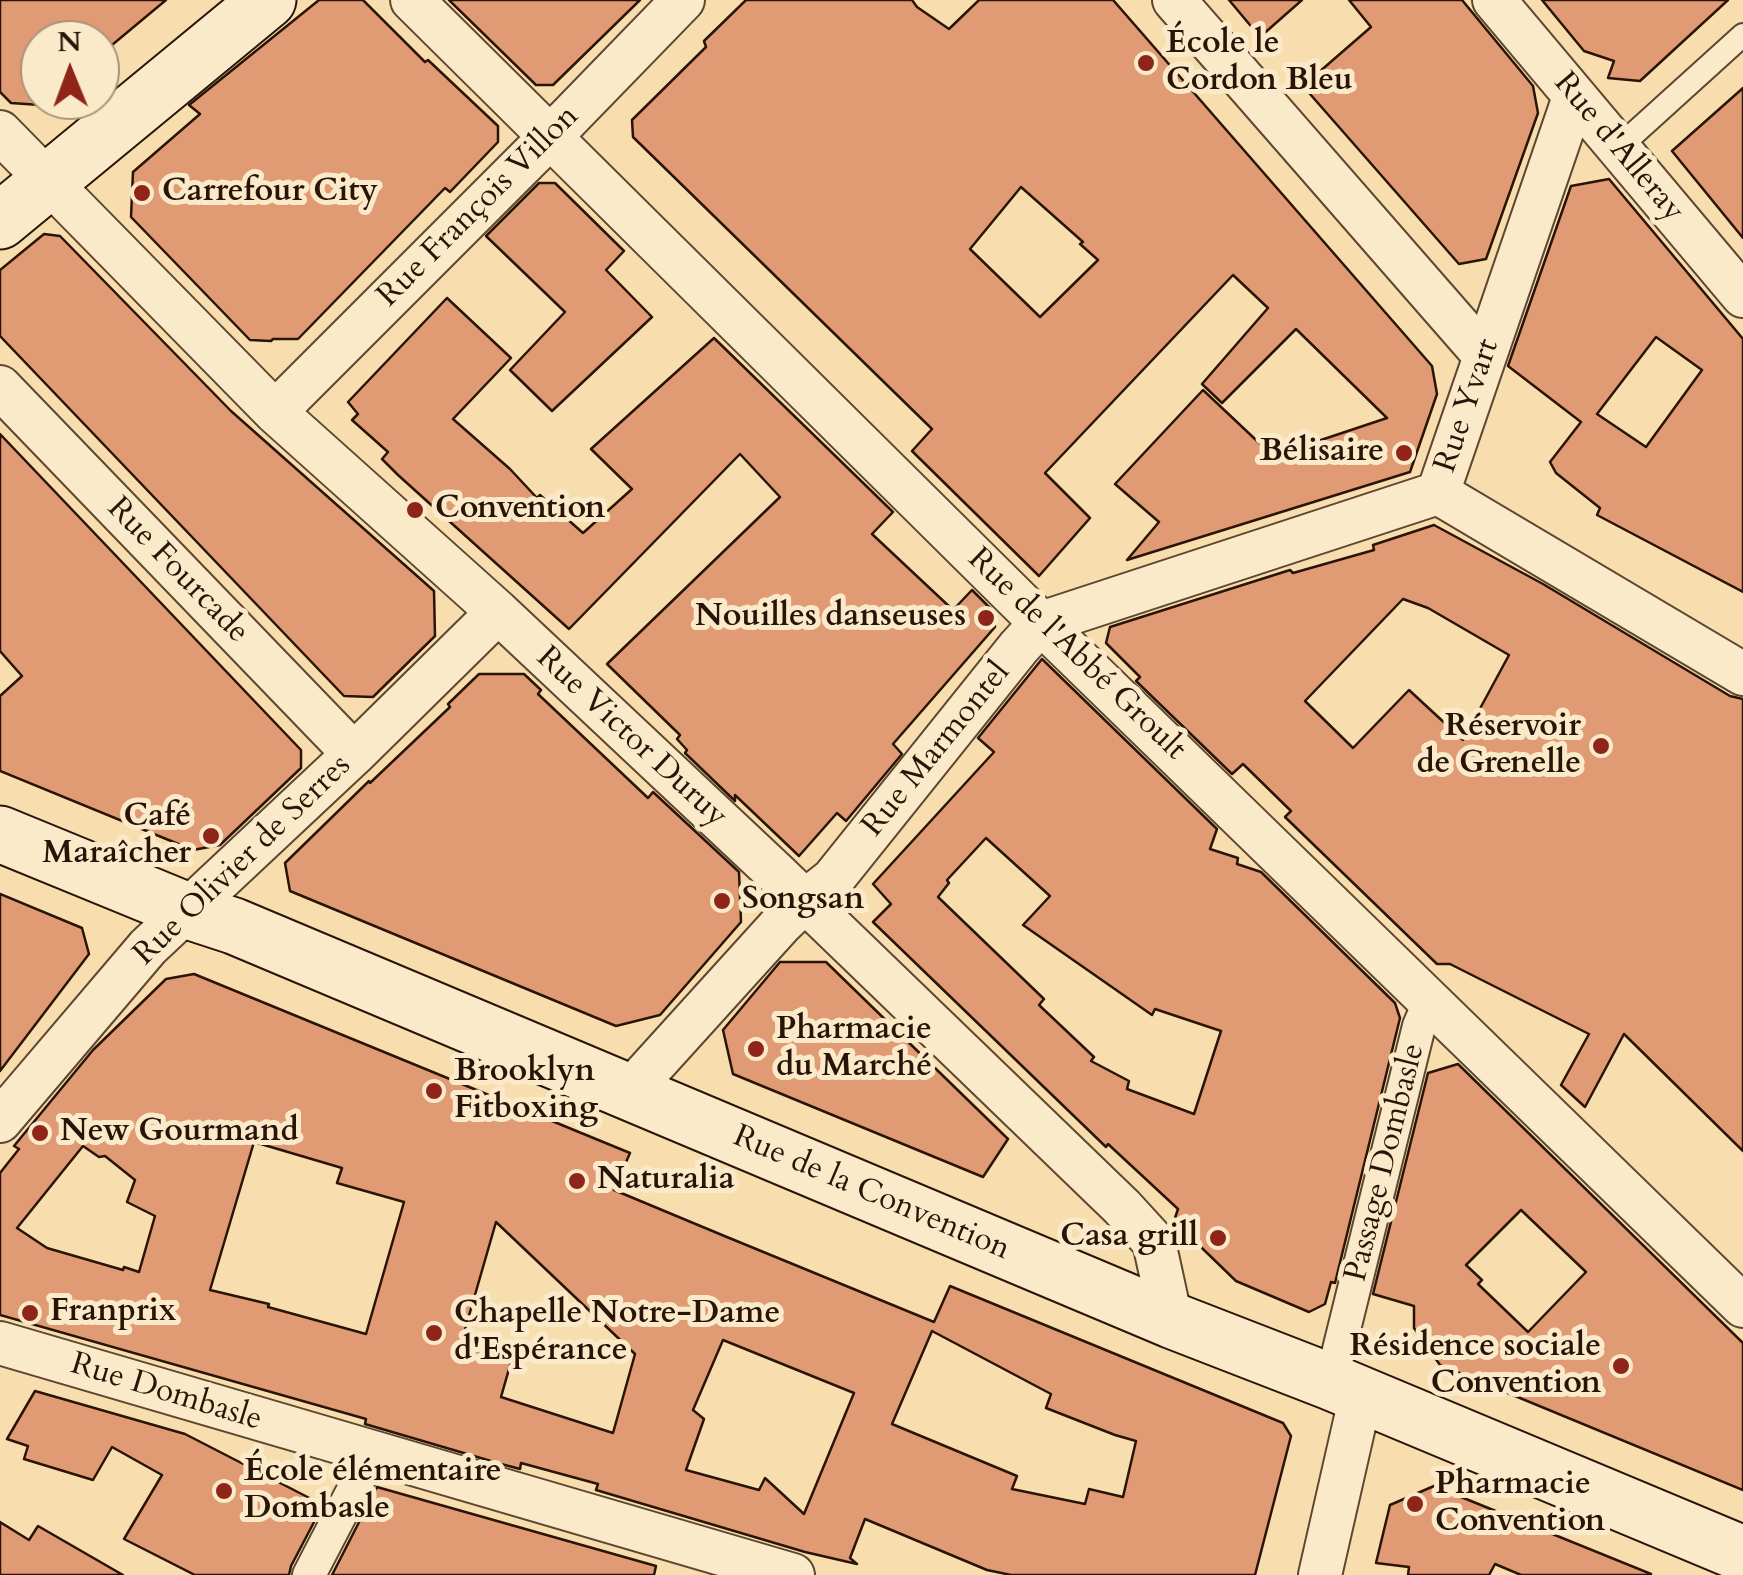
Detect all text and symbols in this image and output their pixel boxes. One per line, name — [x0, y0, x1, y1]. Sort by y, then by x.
north arrow — [20, 20, 120, 120]
text: N — [57, 23, 82, 61]
place label: École le Cordon Bleu — [1166, 26, 1353, 101]
marker: École le Cordon Bleu — [1135, 52, 1157, 74]
street label: Rue d'Alleray — [1544, 66, 1692, 230]
street label: Rue François Villon — [370, 98, 588, 316]
place label: Carrefour City — [162, 174, 378, 212]
marker: Carrefour City — [131, 182, 153, 204]
street label: Rue Yvart — [1427, 334, 1509, 478]
place label: Bélisaire — [1260, 434, 1384, 472]
marker: Bélisaire — [1393, 442, 1415, 464]
street label: Rue Fourcade — [98, 490, 256, 652]
place label: Convention — [435, 491, 605, 529]
marker: Convention — [404, 499, 426, 521]
street label: Rue de l'Abbé Groult — [959, 541, 1193, 769]
place label: Nouilles danseuses — [695, 599, 966, 637]
marker: Nouilles danseuses — [975, 607, 997, 629]
street label: Rue Victor Duruy — [527, 640, 735, 836]
street label: Rue Marmontel — [855, 655, 1019, 845]
place label: Réservoir de Grenelle — [1416, 709, 1581, 784]
marker: Réservoir de Grenelle — [1590, 735, 1612, 757]
street label: Rue Olivier de Serres — [126, 748, 360, 974]
place label: Café Maraîcher — [42, 799, 191, 874]
marker: Café Maraîcher — [200, 825, 222, 847]
place label: Songsan — [742, 882, 864, 920]
marker: Songsan — [711, 890, 733, 912]
place label: Pharmacie du Marché — [776, 1012, 932, 1087]
marker: Pharmacie du Marché — [745, 1038, 767, 1060]
street label: Passage Dombasle — [1338, 1040, 1434, 1286]
place label: Brooklyn Fitboxing — [454, 1054, 598, 1129]
marker: Brooklyn Fitboxing — [423, 1080, 445, 1102]
place label: New Gourmand — [60, 1114, 299, 1152]
street label: Rue de la Convention — [727, 1118, 1015, 1270]
marker: New Gourmand — [29, 1122, 51, 1144]
place label: Naturalia — [597, 1162, 735, 1200]
marker: Naturalia — [566, 1170, 588, 1192]
place label: Casa grill — [1060, 1219, 1198, 1257]
marker: Casa grill — [1207, 1227, 1229, 1249]
place label: Franprix — [50, 1294, 176, 1332]
place label: Chapelle Notre-Dame d'Espérance — [454, 1296, 780, 1371]
marker: Franprix — [19, 1302, 41, 1324]
marker: Chapelle Notre-Dame d'Espérance — [423, 1322, 445, 1344]
place label: Résidence sociale Convention — [1350, 1329, 1601, 1404]
street label: Rue Dombasle — [66, 1346, 266, 1440]
marker: Résidence sociale Convention — [1610, 1355, 1632, 1377]
place label: École élémentaire Dombasle — [244, 1454, 502, 1529]
place label: Pharmacie Convention — [1435, 1467, 1605, 1542]
marker: École élémentaire Dombasle — [213, 1480, 235, 1502]
marker: Pharmacie Convention — [1404, 1493, 1426, 1515]

